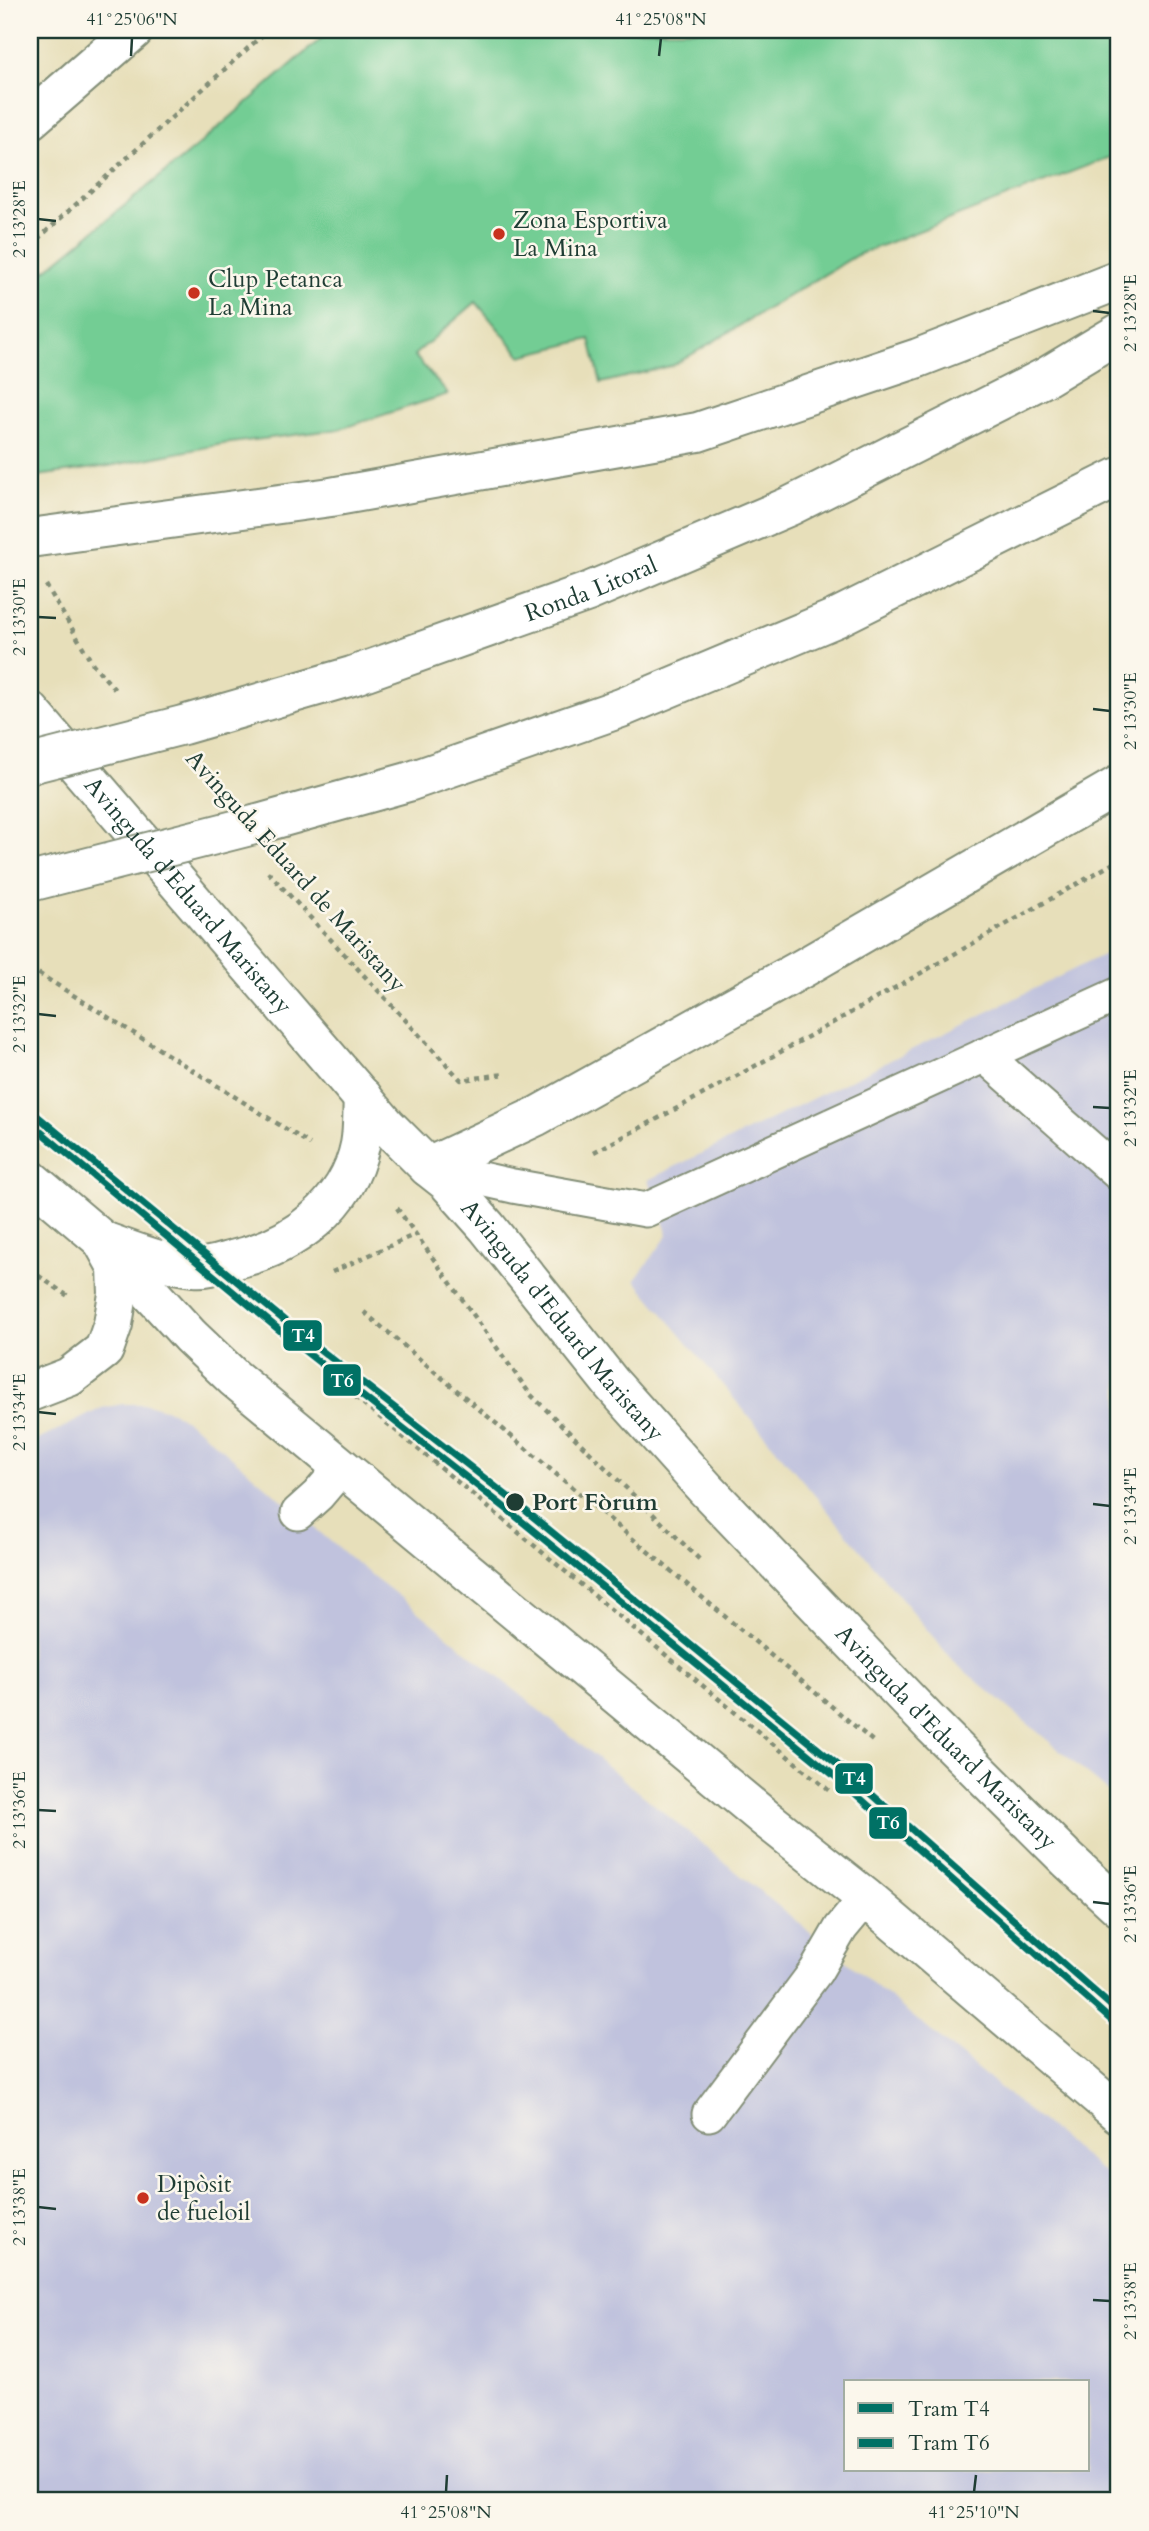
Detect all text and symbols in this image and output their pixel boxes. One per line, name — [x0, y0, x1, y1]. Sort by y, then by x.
text: 41°25'06"N — [86, 7, 178, 32]
text: 41°25'08"N — [615, 7, 707, 32]
text: 2°13'28"E — [7, 180, 32, 258]
place label: Zona Esportiva La Mina — [513, 204, 668, 265]
marker: Zona Esportiva La Mina — [491, 226, 507, 242]
place label: Clup Petanca La Mina — [208, 263, 343, 324]
text: 2°13'28"E — [1118, 274, 1143, 352]
marker: Clup Petanca La Mina — [186, 285, 202, 301]
street label: Ronda Litoral — [520, 548, 662, 630]
text: 2°13'30"E — [7, 578, 32, 656]
text: 2°13'30"E — [1118, 672, 1143, 750]
street label: Avinguda Eduard de Maristany — [178, 743, 414, 1000]
street label: Avinguda d'Eduard Maristany — [76, 770, 300, 1022]
text: 2°13'32"E — [7, 975, 32, 1053]
text: 2°13'32"E — [1118, 1069, 1143, 1147]
street label: Avinguda d'Eduard Maristany — [453, 1193, 672, 1449]
line badge: T4 — [282, 1319, 323, 1352]
text: T4 — [291, 1323, 315, 1349]
line badge: T6 — [322, 1363, 362, 1397]
text: T6 — [330, 1368, 354, 1394]
text: 2°13'34"E — [7, 1373, 32, 1451]
text: 2°13'34"E — [1118, 1467, 1143, 1545]
place label: Port Fòrum — [532, 1486, 659, 1519]
marker: Port Fòrum — [504, 1491, 526, 1513]
street label: Avinguda d'Eduard Maristany — [828, 1618, 1065, 1858]
line badge: T4 — [834, 1762, 874, 1795]
text: T4 — [842, 1766, 866, 1792]
text: 2°13'36"E — [7, 1771, 32, 1849]
line badge: T6 — [868, 1806, 908, 1840]
text: T6 — [876, 1810, 900, 1836]
text: 2°13'36"E — [1118, 1865, 1143, 1943]
text: 2°13'38"E — [7, 2168, 32, 2246]
place label: Dipòsit de fueloil — [157, 2168, 250, 2229]
marker: Dipòsit de fueloil — [135, 2190, 151, 2206]
text: 2°13'38"E — [1118, 2262, 1143, 2340]
legend — [844, 2380, 1090, 2472]
text: Tram T4 — [908, 2395, 990, 2424]
text: Tram T6 — [908, 2429, 990, 2458]
text: 41°25'08"N — [400, 2500, 492, 2525]
text: 41°25'10"N — [928, 2500, 1020, 2525]

